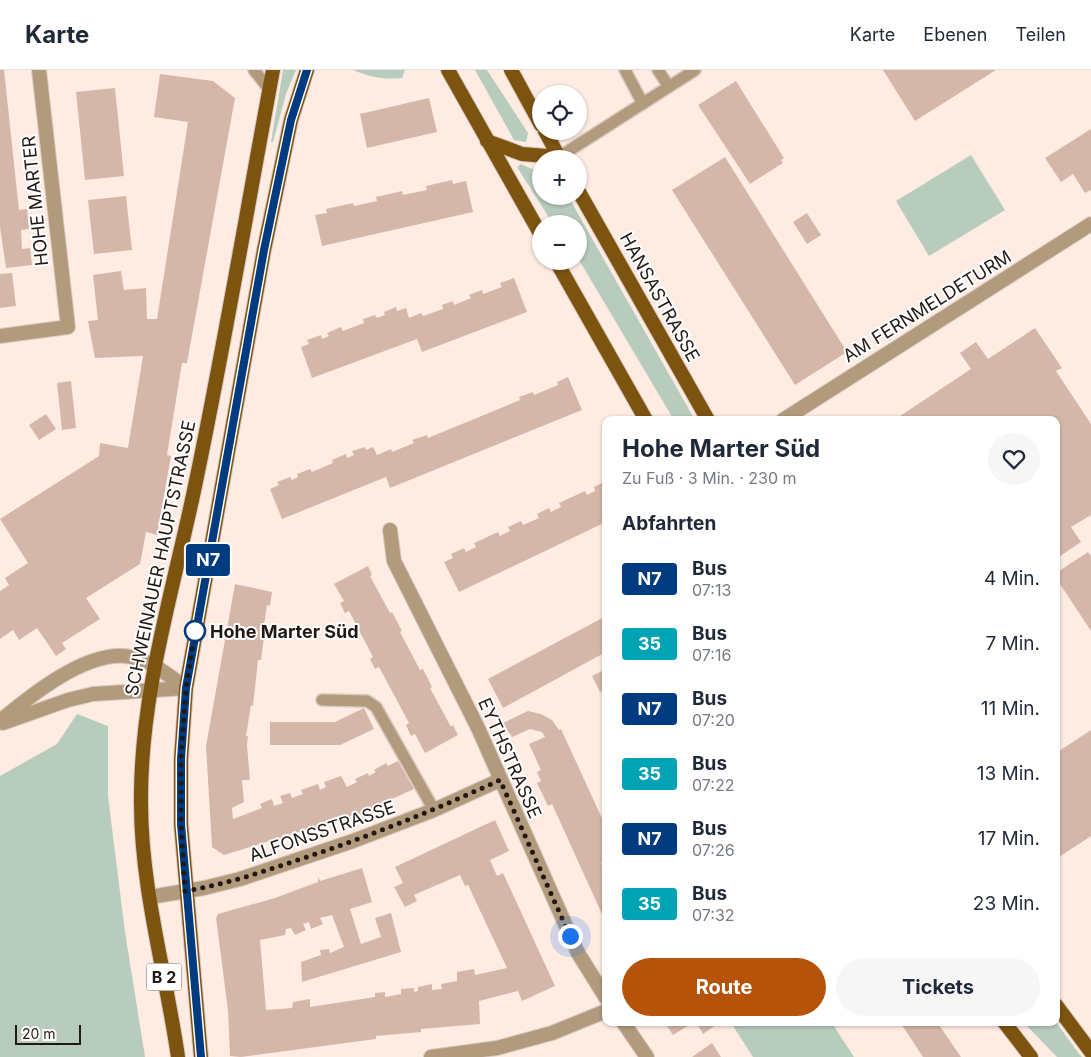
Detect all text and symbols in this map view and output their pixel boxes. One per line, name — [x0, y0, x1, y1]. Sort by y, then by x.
text: Karte — [25, 20, 89, 49]
text: Karte — [850, 24, 895, 45]
text: Ebenen — [923, 24, 987, 45]
text: Teilen — [1015, 24, 1066, 45]
map controls — [532, 85, 587, 270]
button: locate — [532, 85, 587, 140]
street label: HOHE MARTER — [18, 135, 52, 267]
button: + — [532, 150, 587, 205]
button: − — [532, 215, 587, 270]
street label: HANSASTRASSE — [616, 229, 704, 365]
street label: AM FERNMELDETURM — [839, 246, 1015, 366]
street label: SCHWEINAUER HAUPTSTRASSE — [121, 418, 199, 698]
button: heart — [988, 433, 1040, 485]
text: Hohe Marter Süd — [622, 434, 820, 463]
text: Zu Fuß · 3 Min. · 230 m — [622, 468, 797, 488]
text: Abfahrten — [622, 512, 716, 535]
line badge: N7 — [186, 544, 230, 576]
text: N7 — [196, 549, 220, 570]
text: Bus — [692, 557, 727, 580]
text: 4 Min. — [984, 567, 1040, 590]
text: N7 — [637, 568, 662, 589]
text: 07:13 — [692, 580, 731, 600]
marker: Hohe Marter Süd — [184, 620, 206, 642]
place label: Hohe Marter Süd — [210, 621, 359, 642]
text: Bus — [692, 622, 727, 645]
text: 7 Min. — [985, 632, 1040, 655]
text: 35 — [638, 633, 661, 654]
text: 07:16 — [692, 645, 731, 665]
text: Bus — [692, 687, 727, 710]
street label: EYTHSTRASSE — [474, 695, 546, 821]
text: 11 Min. — [981, 697, 1040, 720]
text: N7 — [637, 698, 662, 719]
text: 07:20 — [692, 710, 735, 730]
text: Bus — [692, 752, 727, 775]
text: 13 Min. — [977, 762, 1040, 785]
text: 35 — [638, 763, 661, 784]
text: 07:22 — [692, 775, 734, 795]
street label: ALFONSSTRASSE — [246, 796, 398, 866]
text: Bus — [692, 817, 727, 840]
text: 17 Min. — [978, 827, 1040, 850]
text: N7 — [637, 828, 662, 849]
text: 07:26 — [692, 840, 735, 860]
text: Bus — [692, 882, 727, 905]
text: 23 Min. — [973, 892, 1040, 915]
text: 35 — [638, 893, 661, 914]
text: 07:32 — [692, 905, 735, 925]
your location — [558, 924, 583, 949]
button: Route — [622, 958, 826, 1016]
button: Tickets — [836, 958, 1040, 1016]
road number: B 2 — [146, 964, 182, 990]
scale bar — [15, 1022, 81, 1045]
text: 20 m — [22, 1025, 56, 1042]

